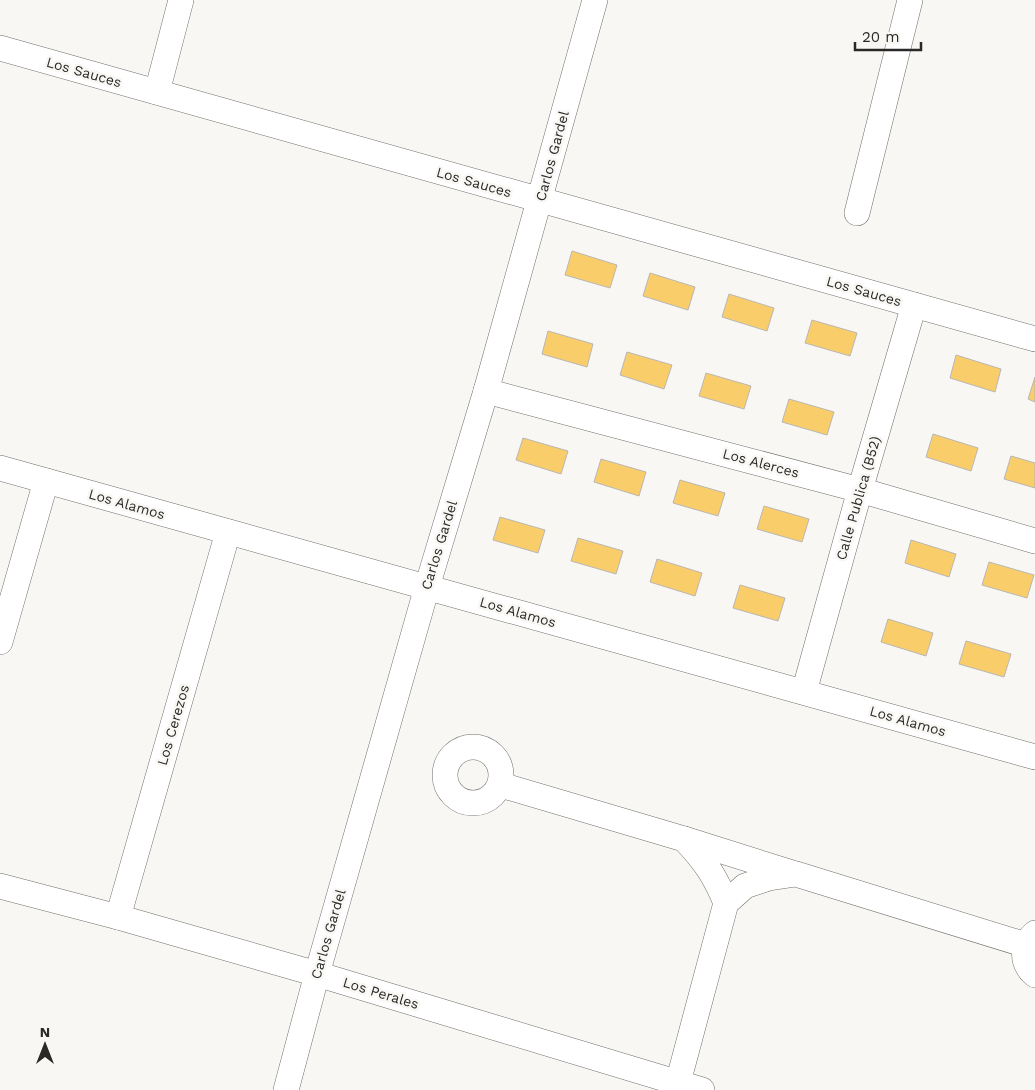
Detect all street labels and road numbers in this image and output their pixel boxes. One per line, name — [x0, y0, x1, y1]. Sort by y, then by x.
street label: Los Sauces — [45, 54, 123, 90]
street label: Carlos Gardel — [532, 108, 572, 203]
street label: Los Sauces — [435, 164, 513, 200]
street label: Los Sauces — [825, 273, 903, 309]
street label: Calle Publica (B52) — [833, 434, 883, 562]
street label: Los Alerces — [721, 445, 801, 481]
street label: Los Alamos — [87, 485, 167, 523]
street label: Carlos Gardel — [418, 498, 460, 592]
street label: Los Alamos — [478, 593, 558, 631]
street label: Los Cerezos — [154, 683, 192, 767]
street label: Los Alamos — [868, 702, 948, 740]
street label: Carlos Gardel — [308, 887, 349, 981]
street label: Los Perales — [341, 974, 421, 1012]

